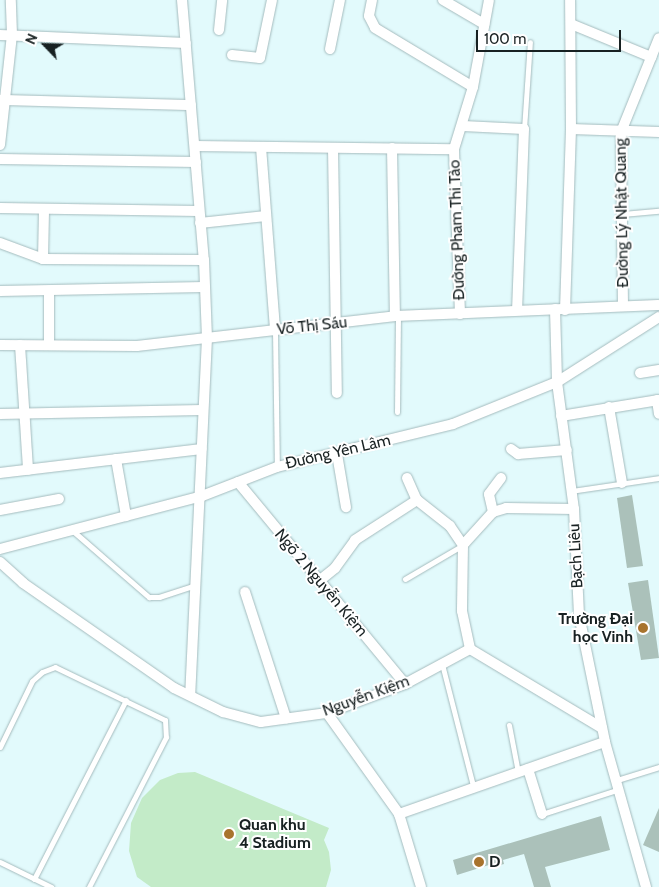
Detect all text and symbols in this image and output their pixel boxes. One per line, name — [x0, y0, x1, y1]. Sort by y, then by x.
north arrow — [20, 20, 70, 70]
scale bar — [479, 20, 624, 52]
text: 100 m — [484, 30, 526, 48]
text: N — [21, 31, 42, 47]
street label: Đường Lý Nhật Quang — [611, 138, 633, 288]
street label: Đường Pham Thi Tảo — [445, 159, 469, 301]
street label: Võ Thị Sáu — [276, 313, 348, 339]
street label: Đường Yên Lâm — [283, 431, 393, 473]
street label: Bạch Liêu — [565, 523, 587, 589]
street label: Ngõ 2 Nguyễn Kiệm — [270, 525, 372, 641]
place label: Trường Đại học Vinh — [558, 609, 633, 647]
marker: Trường Đại học Vinh — [637, 622, 649, 634]
street label: Nguyễn Kiệm — [320, 671, 412, 721]
place label: Quan khu 4 Stadium — [239, 815, 311, 853]
marker: Quan khu 4 Stadium — [223, 828, 235, 840]
place label: D — [489, 852, 501, 872]
marker: D — [473, 856, 485, 868]

